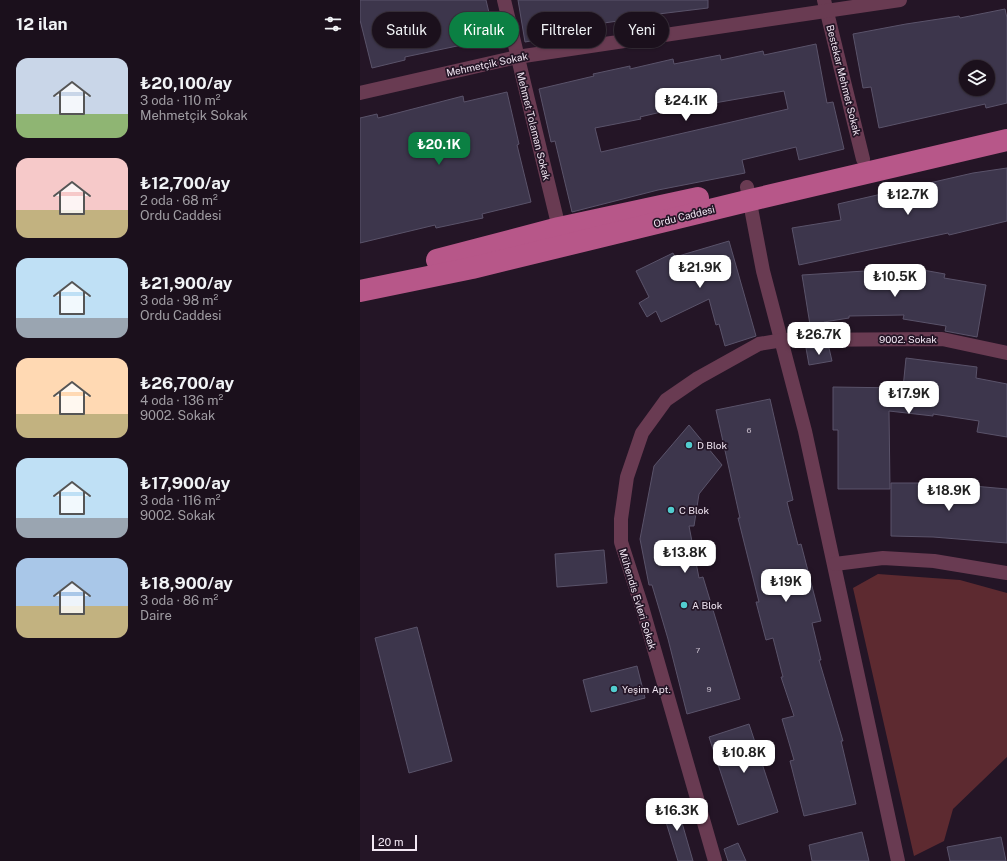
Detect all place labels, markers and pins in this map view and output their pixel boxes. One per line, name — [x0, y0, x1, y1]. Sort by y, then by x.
pin: ₺24.1K — [653, 88, 719, 122]
pin: ₺20.1K — [406, 132, 472, 166]
pin: ₺12.7K — [875, 182, 941, 216]
pin: ₺21.9K — [667, 255, 733, 289]
pin: ₺10.5K — [862, 264, 928, 298]
pin: ₺26.7K — [786, 322, 852, 356]
pin: ₺17.9K — [876, 381, 942, 415]
place label: D Blok — [697, 439, 728, 451]
marker: D Blok — [684, 440, 694, 450]
pin: ₺18.9K — [916, 478, 982, 512]
place label: C Blok — [679, 504, 709, 516]
marker: C Blok — [666, 505, 676, 515]
pin: ₺13.8K — [652, 540, 718, 574]
pin: ₺19K — [762, 569, 810, 603]
place label: A Blok — [692, 599, 723, 611]
marker: A Blok — [679, 600, 689, 610]
place label: Yeşim Apt. — [622, 683, 671, 695]
marker: Yeşim Apt. — [609, 684, 619, 694]
pin: ₺10.8K — [711, 740, 777, 774]
pin: ₺16.3K — [644, 798, 710, 832]

